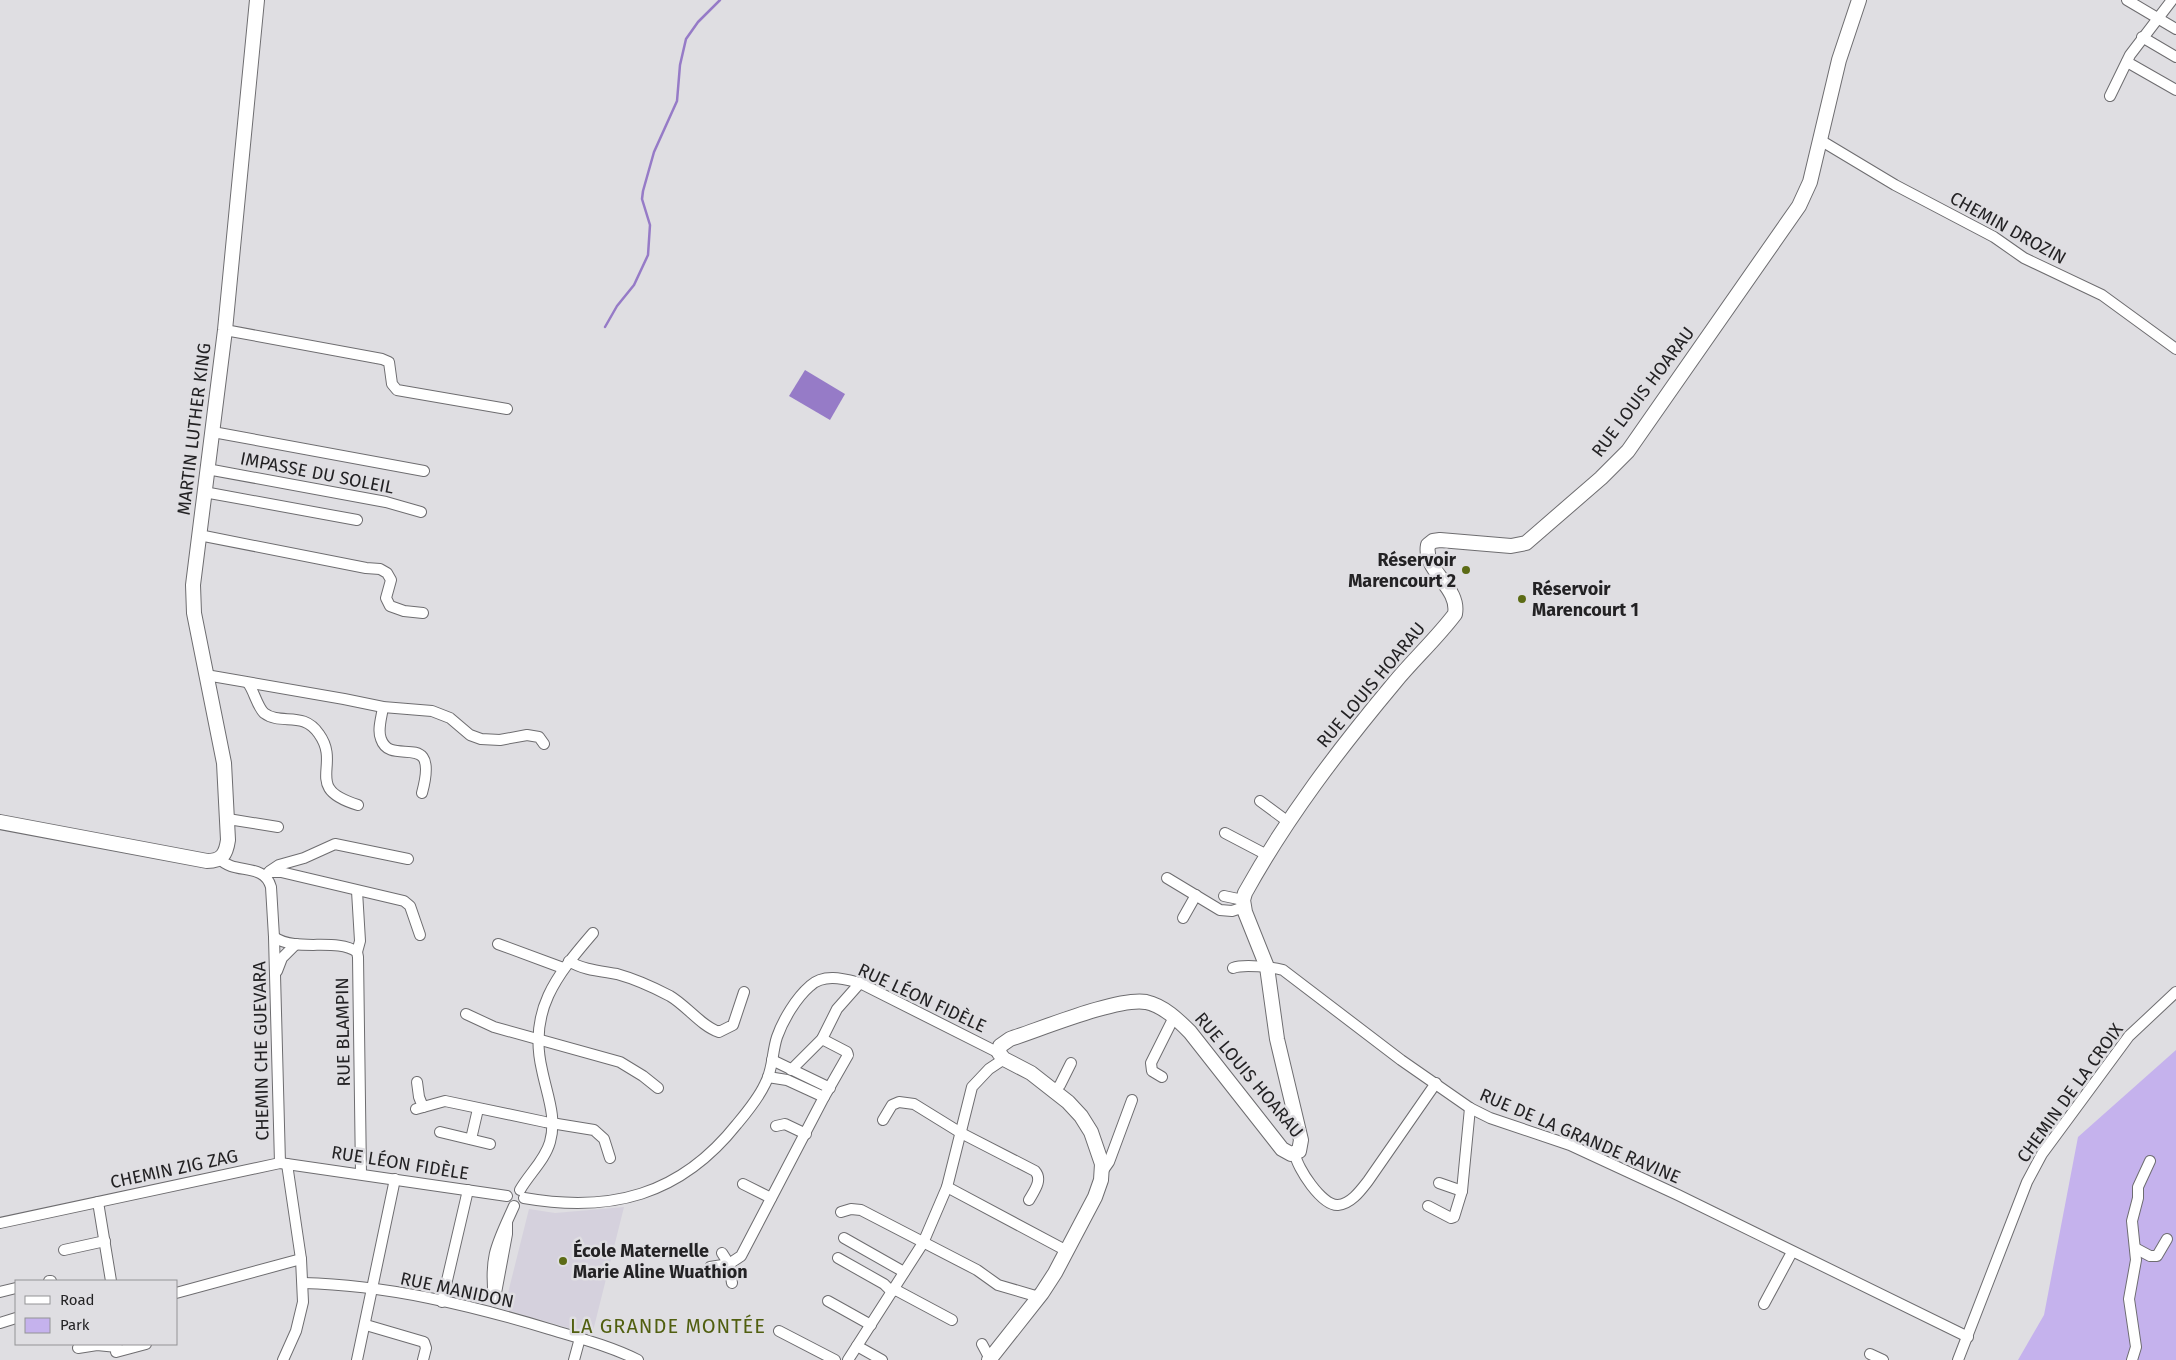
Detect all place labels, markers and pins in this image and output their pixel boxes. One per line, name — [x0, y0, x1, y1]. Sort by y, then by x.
place label: Réservoir Marencourt 2 — [1348, 549, 1457, 592]
marker: Réservoir Marencourt 2 — [1460, 564, 1472, 576]
place label: Réservoir Marencourt 1 — [1532, 578, 1639, 621]
marker: Réservoir Marencourt 1 — [1516, 593, 1528, 605]
place label: École Maternelle Marie Aline Wuathion — [573, 1239, 748, 1283]
marker: École Maternelle Marie Aline Wuathion — [557, 1255, 569, 1267]

